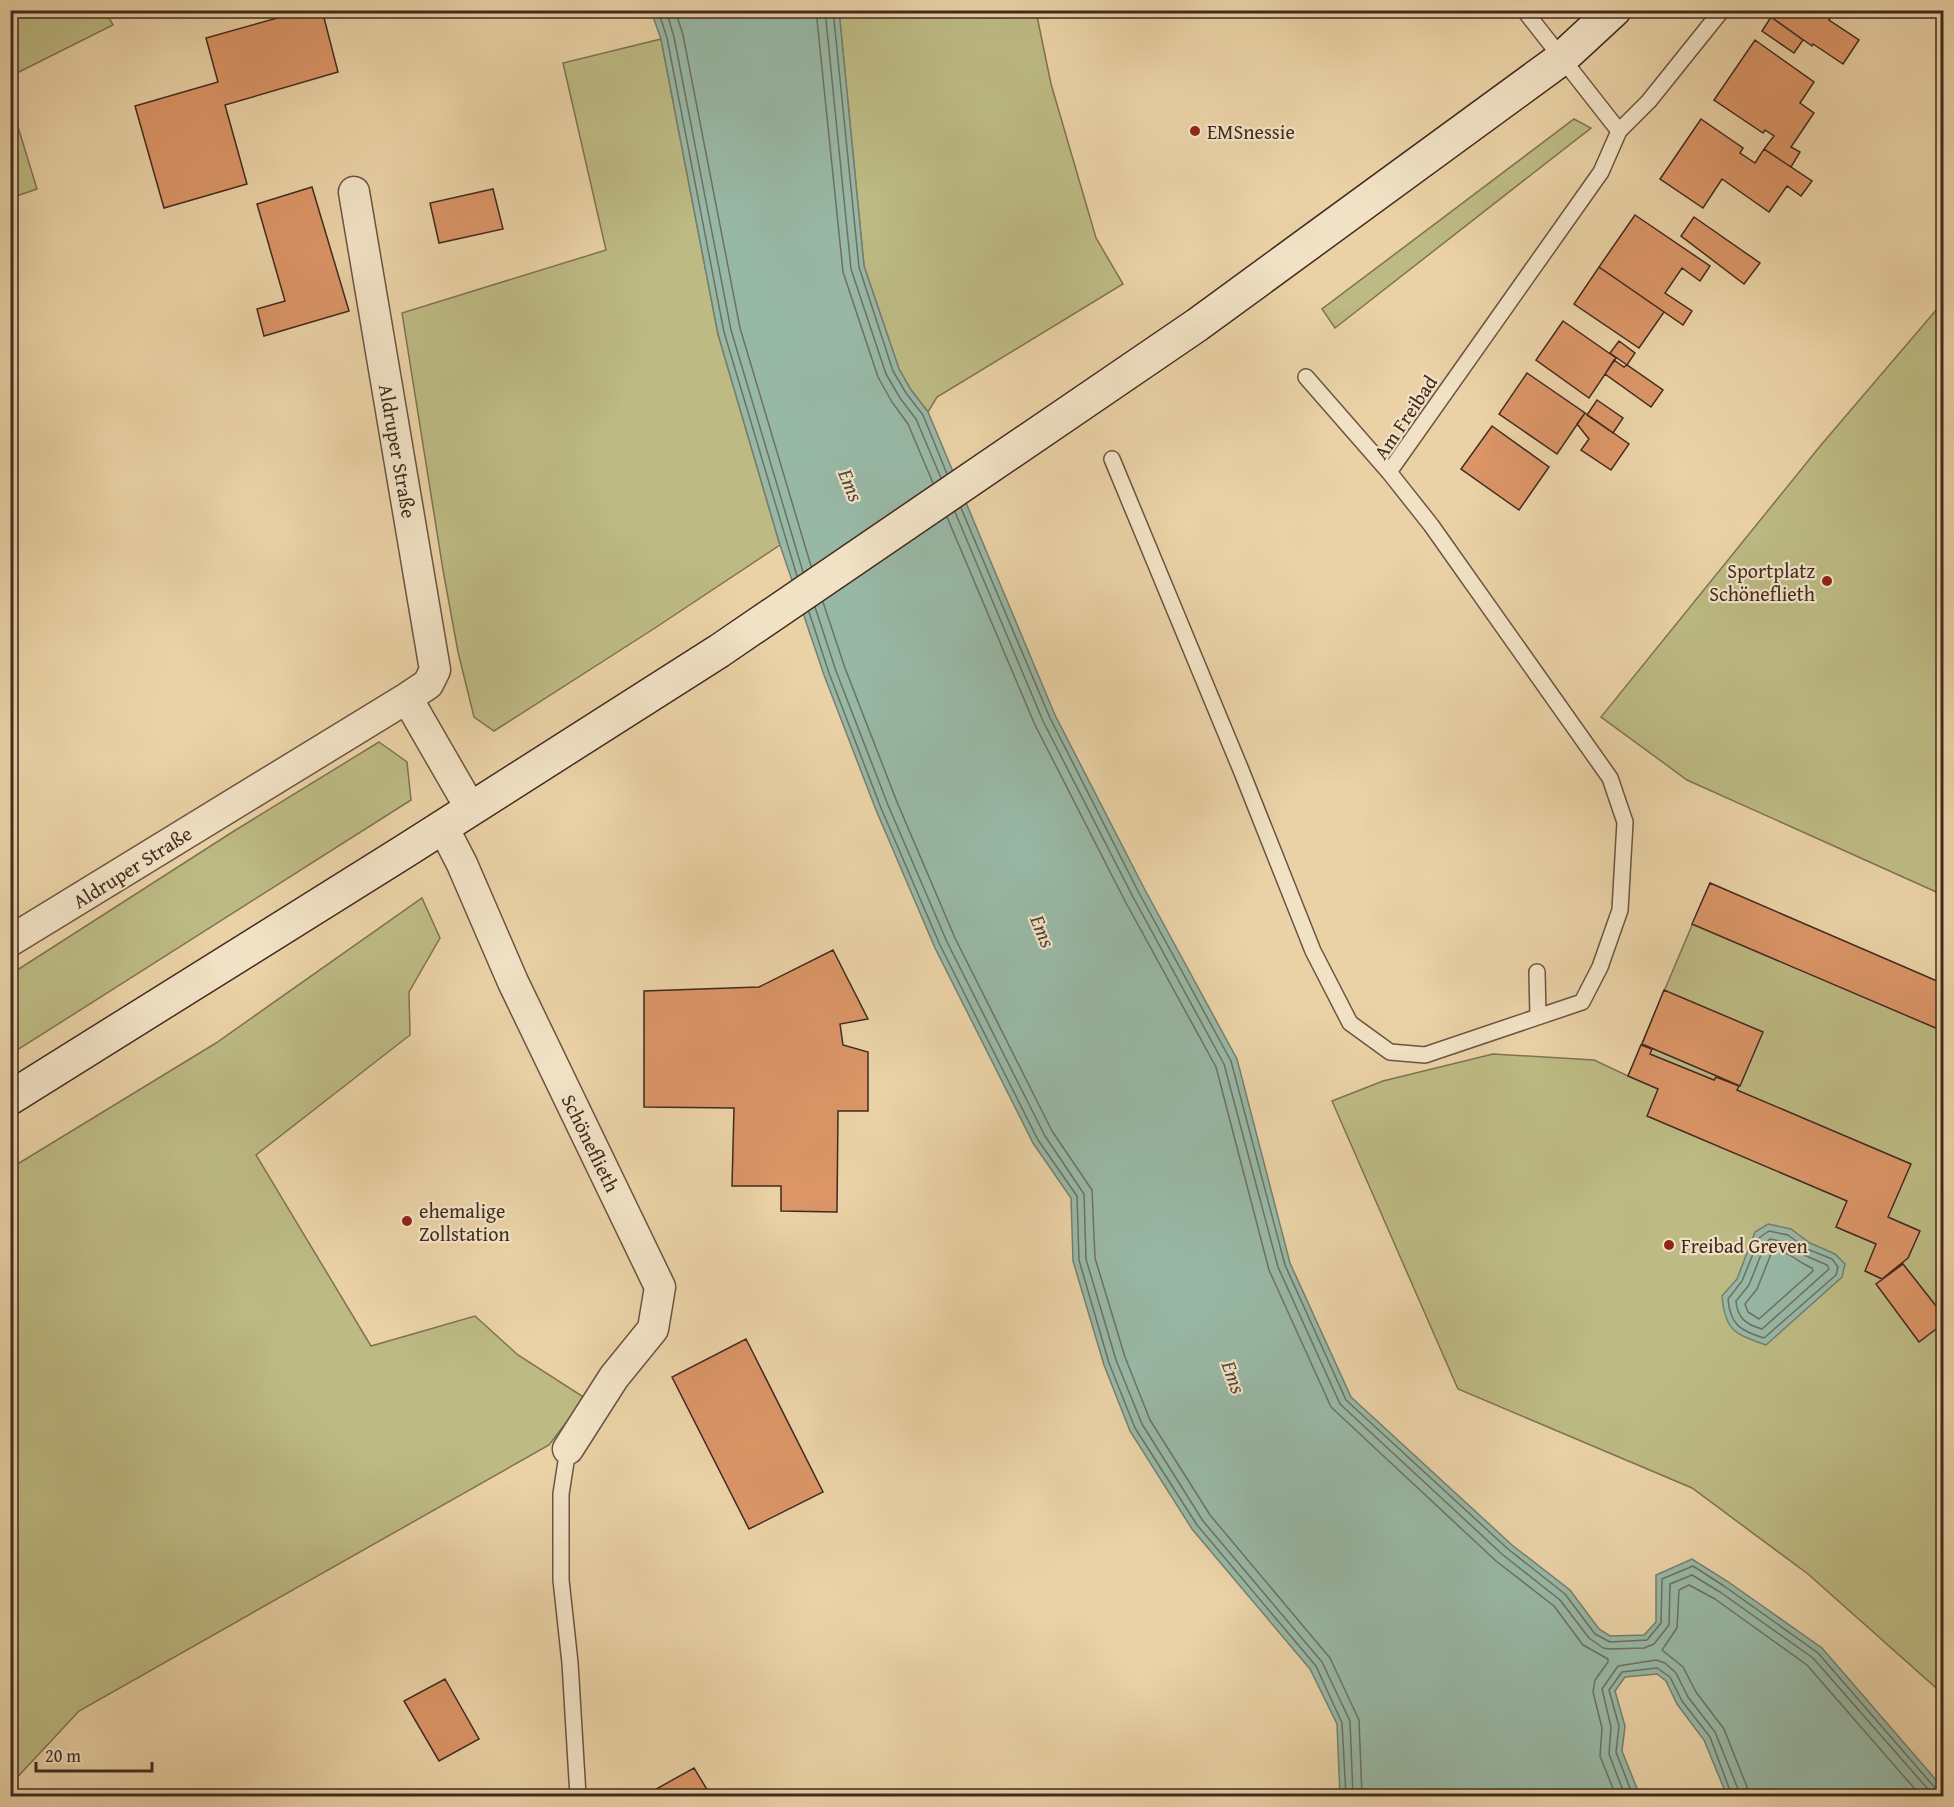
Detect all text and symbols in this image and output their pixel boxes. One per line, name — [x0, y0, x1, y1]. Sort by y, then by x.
place label: EMSnessie — [1207, 117, 1295, 146]
marker: EMSnessie — [1188, 124, 1202, 138]
street label: Am Freibad — [1366, 369, 1444, 465]
street label: Aldruper Straße — [372, 382, 424, 520]
water label: Ems — [830, 463, 872, 507]
place label: Sportplatz Schöneflieth — [1709, 556, 1815, 608]
marker: Sportplatz Schöneflieth — [1820, 574, 1834, 588]
street label: Aldruper Straße — [67, 819, 197, 915]
water label: Ems — [1022, 909, 1064, 953]
street label: Schöneflieth — [555, 1089, 627, 1197]
place label: ehemalige Zollstation — [419, 1196, 510, 1248]
marker: ehemalige Zollstation — [400, 1214, 414, 1228]
place label: Freibad Greven — [1681, 1231, 1808, 1260]
marker: Freibad Greven — [1662, 1238, 1676, 1252]
water label: Ems — [1213, 1355, 1254, 1398]
scale bar — [36, 1735, 152, 1773]
text: 20 m — [45, 1742, 81, 1769]

